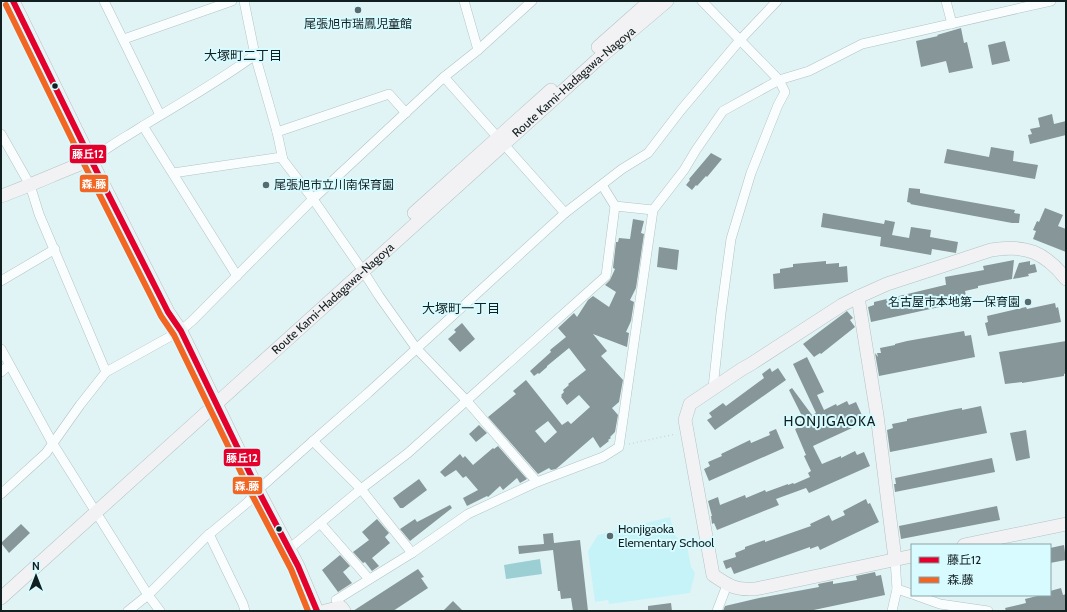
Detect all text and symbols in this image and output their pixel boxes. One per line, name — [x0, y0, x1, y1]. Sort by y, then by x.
marker: 尾張旭市瑞鳳児童館 — [353, 5, 363, 15]
place label: 尾張旭市瑞鳳児童館 — [304, 16, 412, 31]
street label: Route Kami-Hadagawa-Nagoya — [509, 23, 638, 140]
district label: 大塚町二丁目 — [204, 47, 282, 63]
unlabelled marker — [50, 81, 60, 91]
line badge: 藤丘12 — [69, 144, 107, 164]
text: 藤丘12 — [72, 147, 104, 161]
line badge: 森.藤 — [79, 174, 109, 193]
text: 森.藤 — [82, 177, 106, 191]
place label: 尾張旭市立川南保育園 — [274, 177, 394, 192]
marker: 尾張旭市立川南保育園 — [261, 180, 271, 190]
street label: Route Kami-Hadagawa-Nagoya — [268, 239, 397, 357]
place label: 名古屋市本地第一保育園 — [888, 294, 1020, 309]
marker: 名古屋市本地第一保育園 — [1023, 297, 1033, 307]
district label: 大塚町一丁目 — [422, 300, 500, 316]
district label: HONJIGAOKA — [784, 412, 876, 430]
line badge: 藤丘12 — [223, 448, 261, 467]
text: 藤丘12 — [226, 451, 258, 465]
line badge: 森.藤 — [232, 476, 263, 495]
text: 森.藤 — [235, 479, 259, 493]
place label: Honjigaoka Elementary School — [618, 521, 714, 550]
unlabelled marker — [274, 524, 284, 534]
marker: Honjigaoka Elementary School — [605, 531, 615, 541]
legend — [911, 544, 1051, 596]
text: 藤丘12 — [947, 552, 981, 567]
north arrow — [16, 556, 56, 596]
text: N — [32, 559, 40, 573]
text: 森.藤 — [947, 572, 974, 587]

